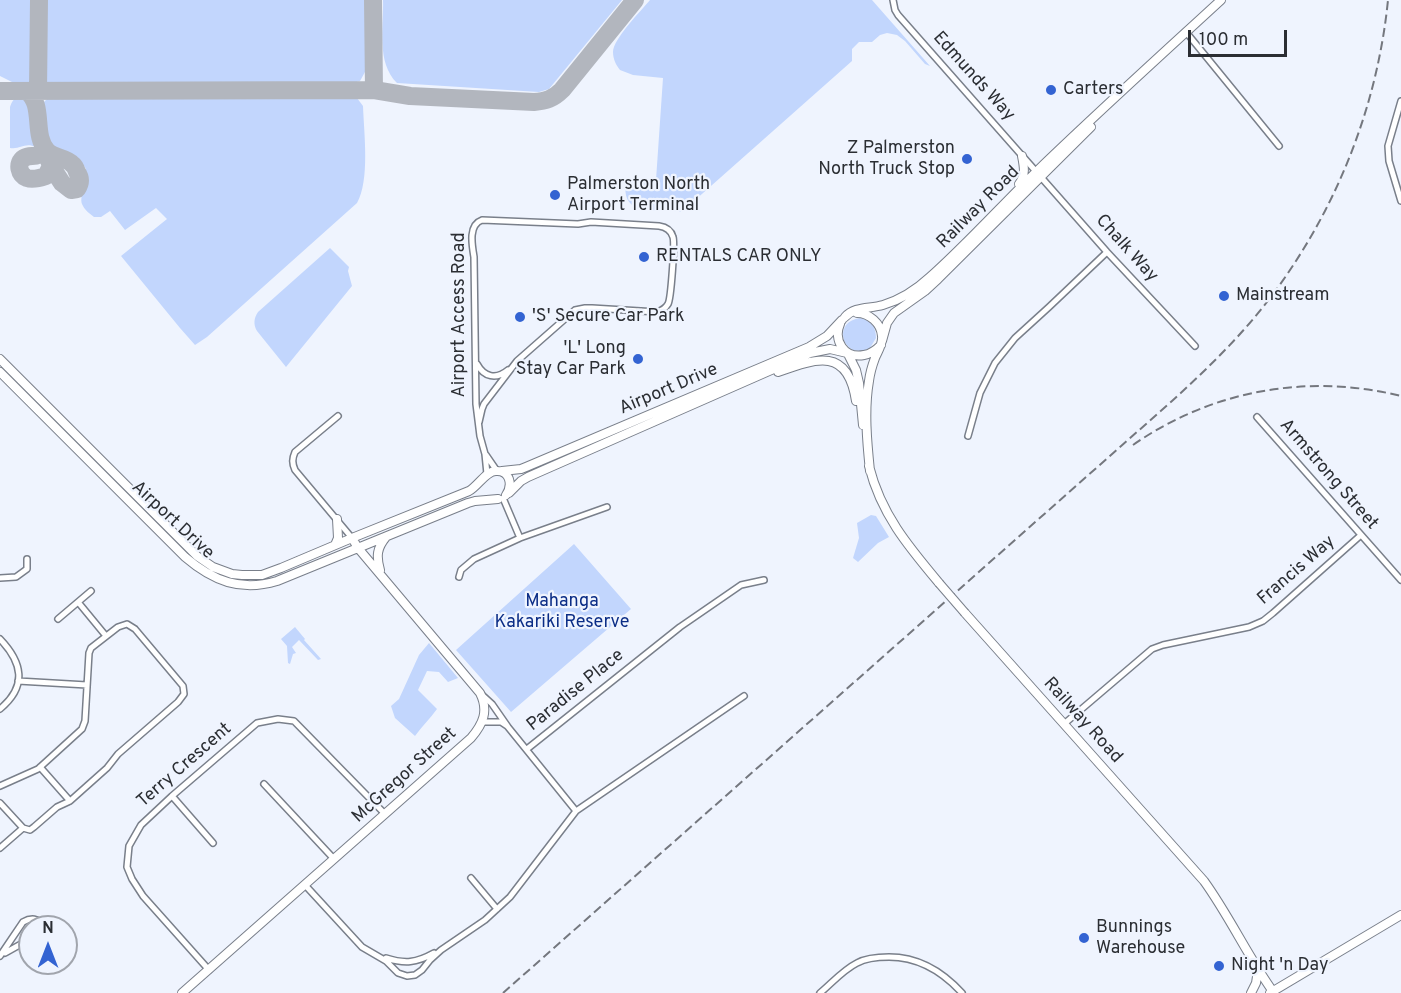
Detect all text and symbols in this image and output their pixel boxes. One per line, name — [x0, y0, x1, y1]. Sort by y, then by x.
scale bar — [1191, 18, 1290, 56]
street label: Edmunds Way — [927, 28, 1019, 126]
text: 100 m — [1199, 29, 1248, 52]
place label: Carters — [1063, 79, 1123, 101]
marker: Carters — [1044, 83, 1058, 97]
place label: Z Palmerston North Truck Stop — [818, 138, 955, 180]
marker: Z Palmerston North Truck Stop — [960, 152, 974, 166]
street label: Railway Road — [933, 162, 1025, 254]
place label: Palmerston North Airport Terminal — [567, 174, 710, 216]
marker: Palmerston North Airport Terminal — [548, 188, 562, 202]
street label: Chalk Way — [1090, 211, 1162, 287]
street label: Airport Access Road — [449, 232, 471, 398]
place label: RENTALS CAR ONLY — [656, 246, 822, 268]
marker: RENTALS CAR ONLY — [637, 250, 651, 264]
place label: Mainstream — [1236, 285, 1330, 307]
marker: Mainstream — [1217, 289, 1231, 303]
place label: 'S' Secure Car Park — [532, 306, 684, 328]
marker: 'S' Secure Car Park — [513, 310, 527, 324]
place label: 'L' Long Stay Car Park — [516, 338, 626, 380]
marker: 'L' Long Stay Car Park — [631, 352, 645, 366]
street label: Airport Drive — [616, 360, 722, 420]
street label: Armstrong Street — [1274, 415, 1382, 535]
street label: Airport Drive — [126, 477, 218, 565]
street label: Francis Way — [1254, 532, 1340, 610]
park label: Mahanga Kakariki Reserve — [495, 591, 629, 634]
street label: Paradise Place — [523, 645, 629, 737]
street label: Railway Road — [1038, 674, 1126, 768]
street label: Terry Crescent — [133, 719, 237, 813]
street label: McGregor Street — [348, 724, 462, 828]
north arrow — [18, 915, 78, 975]
place label: Bunnings Warehouse — [1096, 917, 1185, 960]
text: N — [42, 919, 54, 939]
marker: Bunnings Warehouse — [1077, 931, 1091, 945]
place label: Night 'n Day — [1231, 955, 1328, 977]
marker: Night 'n Day — [1212, 959, 1226, 973]

